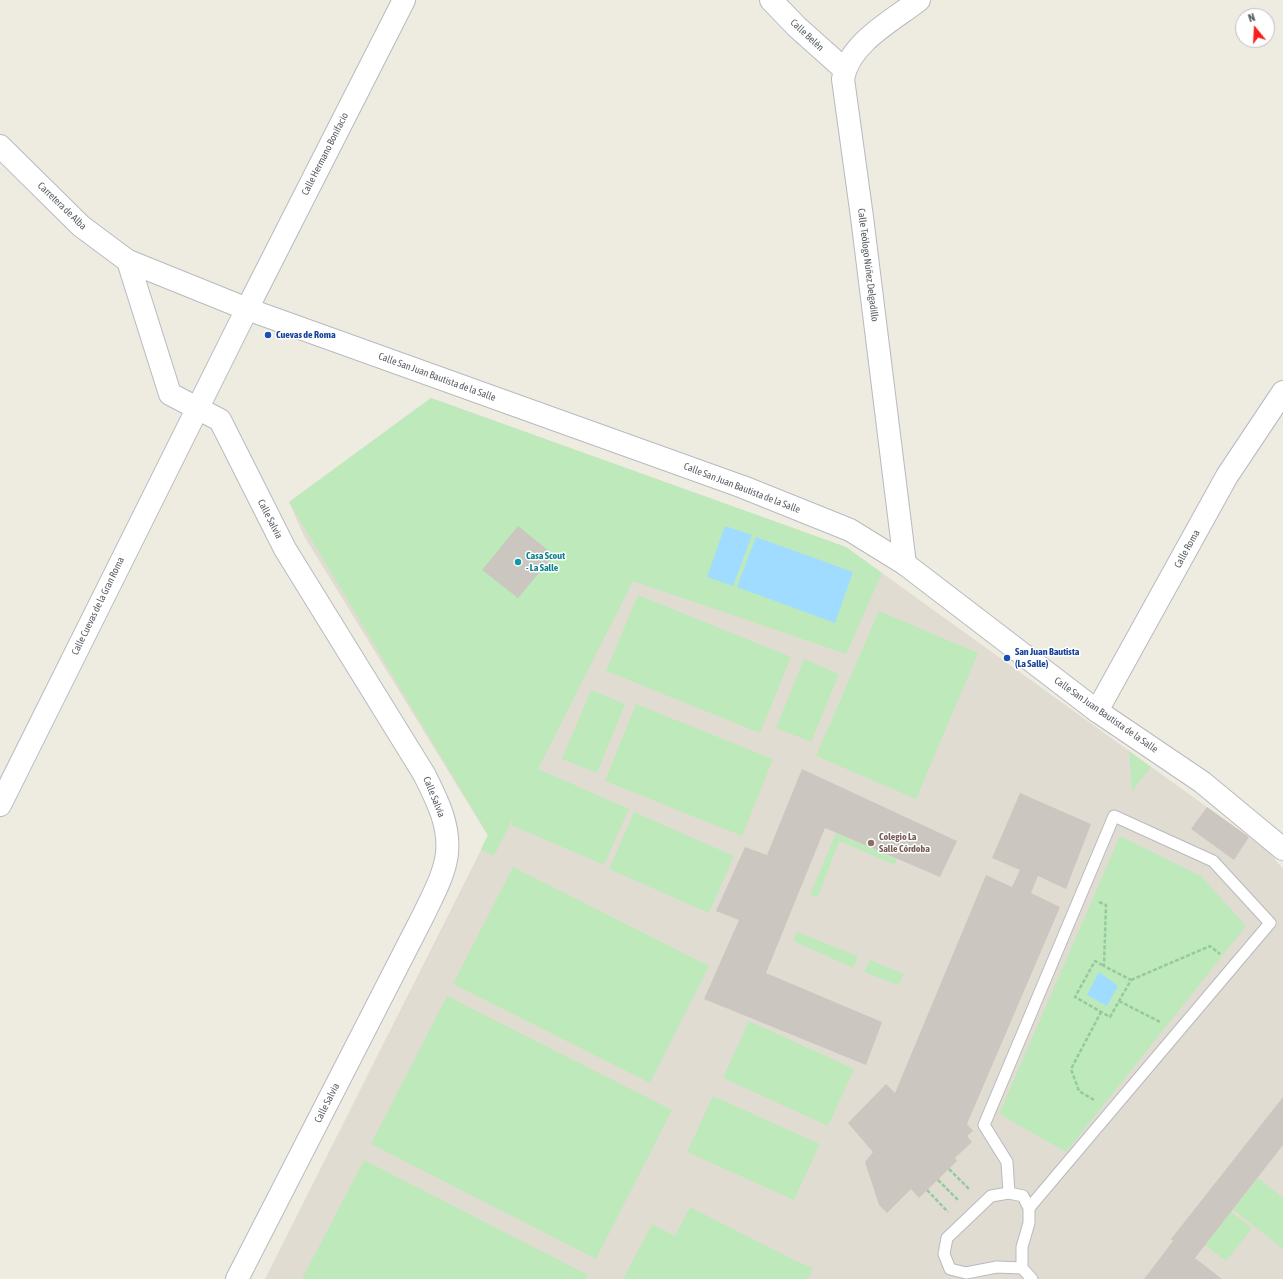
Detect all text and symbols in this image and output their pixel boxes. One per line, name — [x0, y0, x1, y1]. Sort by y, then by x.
north arrow — [1235, 8, 1275, 48]
text: N — [1247, 11, 1257, 24]
street label: Calle Belén — [788, 16, 826, 54]
street label: Calle Hermano Bonifacio — [299, 111, 351, 197]
street label: Carretera de Alba — [35, 180, 89, 232]
street label: Calle Teólogo Núñez Delgadillo — [855, 208, 881, 322]
place label: Cuevas de Roma — [276, 329, 336, 341]
marker: Cuevas de Roma — [263, 330, 273, 340]
street label: Calle San Juan Bautista de la Salle — [377, 350, 497, 404]
street label: Calle San Juan Bautista de la Salle — [682, 460, 802, 516]
street label: Calle Salvia — [255, 497, 285, 541]
street label: Calle Roma — [1172, 528, 1202, 570]
place label: Casa Scout - La Salle — [526, 550, 565, 574]
street label: Calle Cuevas de la Gran Roma — [69, 555, 127, 657]
marker: Casa Scout - La Salle — [513, 557, 523, 567]
place label: San Juan Bautista (La Salle) — [1015, 646, 1079, 670]
marker: San Juan Bautista (La Salle) — [1002, 653, 1012, 663]
street label: Calle San Juan Bautista de la Salle — [1052, 675, 1160, 755]
street label: Calle Salvia — [420, 775, 448, 819]
place label: Colegio La Salle Córdoba — [879, 831, 930, 854]
marker: Colegio La Salle Córdoba — [866, 838, 876, 848]
street label: Calle Salvia — [312, 1081, 342, 1125]

